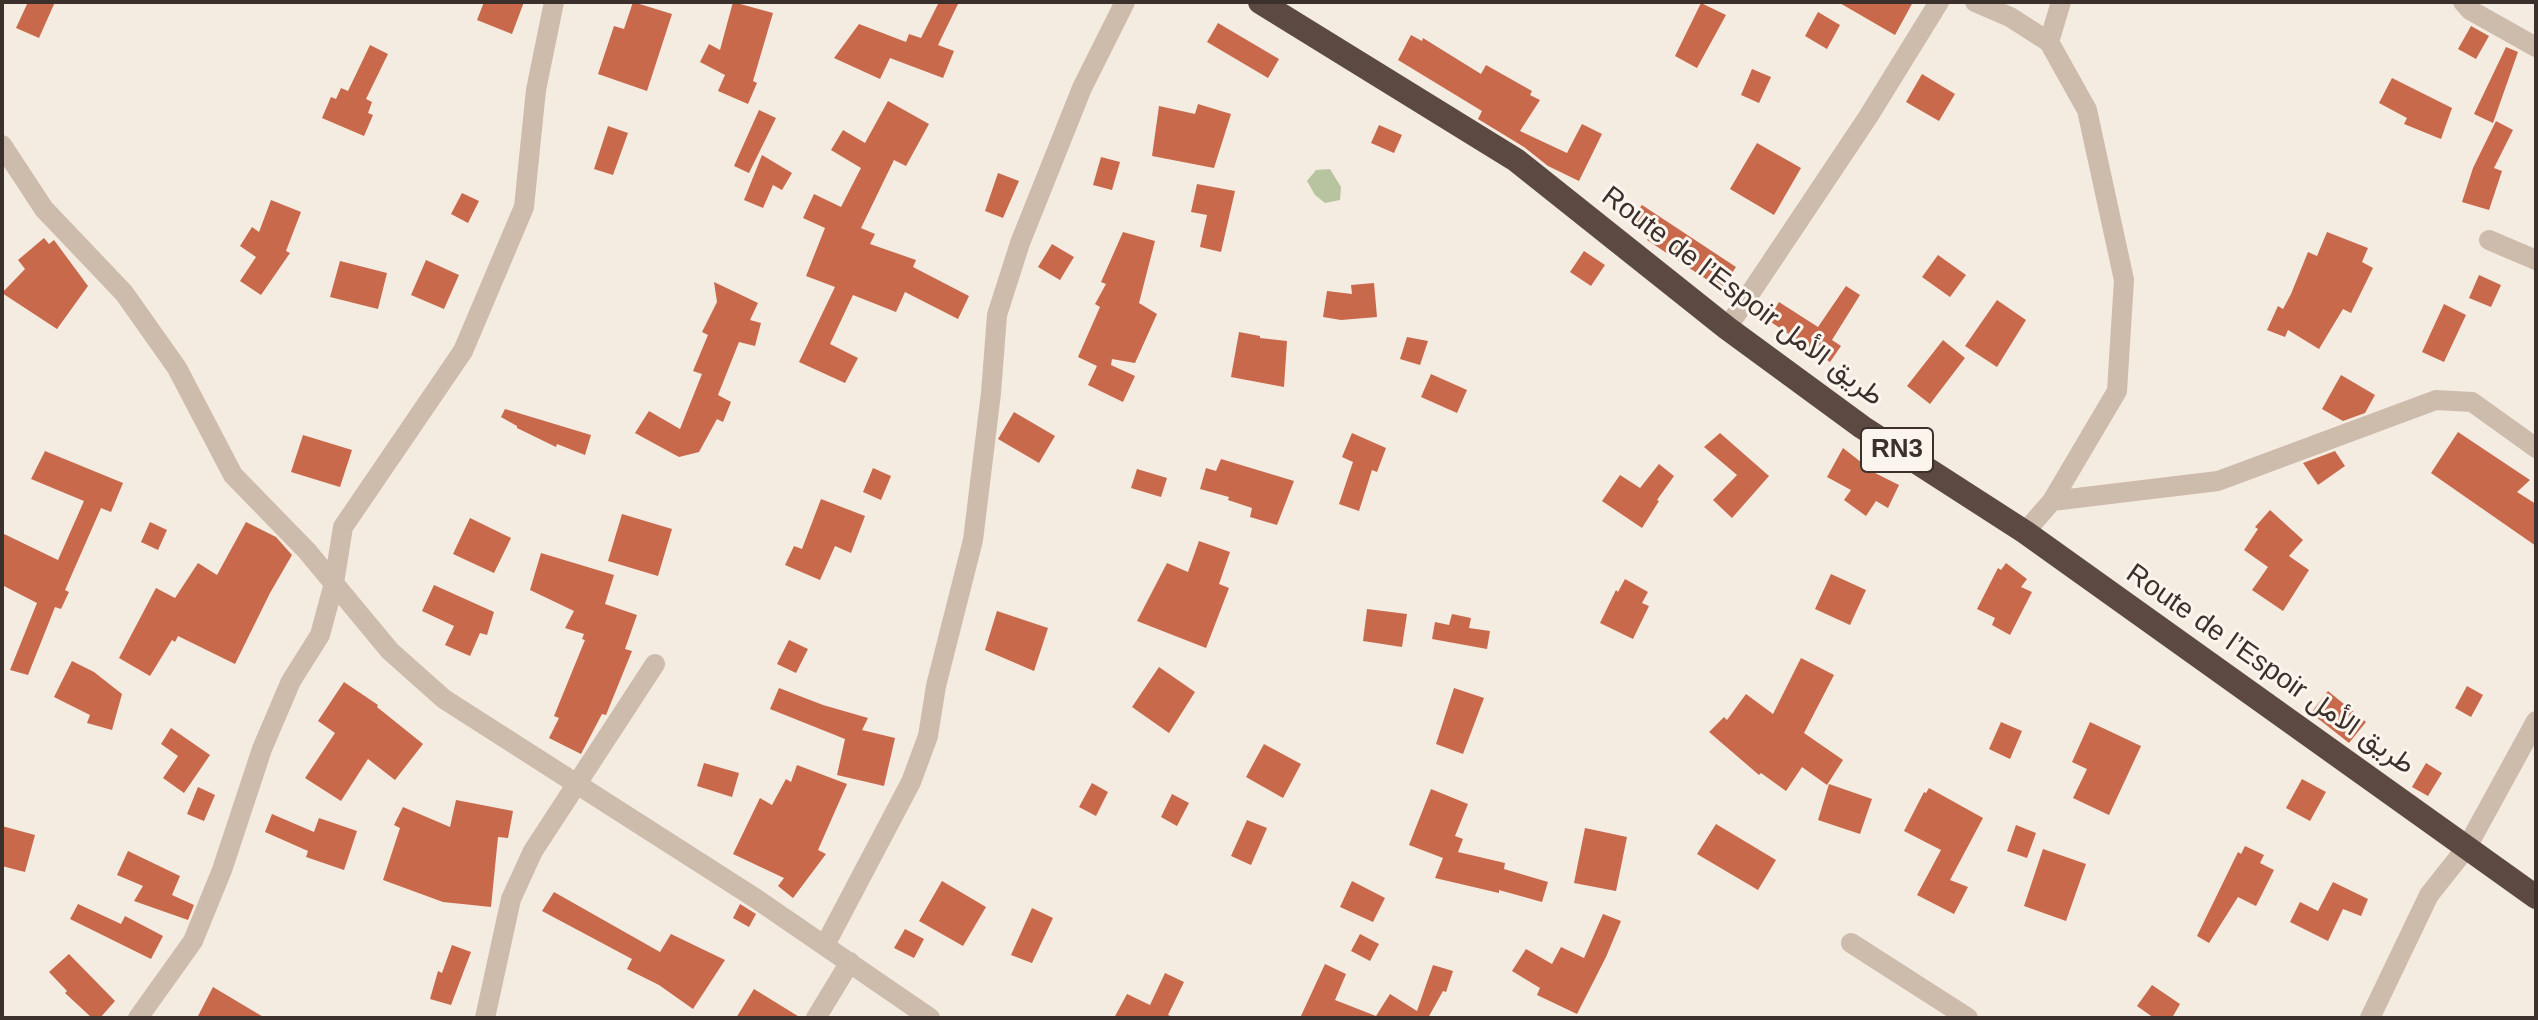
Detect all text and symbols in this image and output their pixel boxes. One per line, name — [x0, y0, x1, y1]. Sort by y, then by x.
street label: Route de l’Espoir طريق الأمل — [1594, 180, 1890, 414]
road number: RN3 — [1861, 428, 1933, 472]
street label: Route de l’Espoir طريق الأمل — [2119, 558, 2421, 782]

